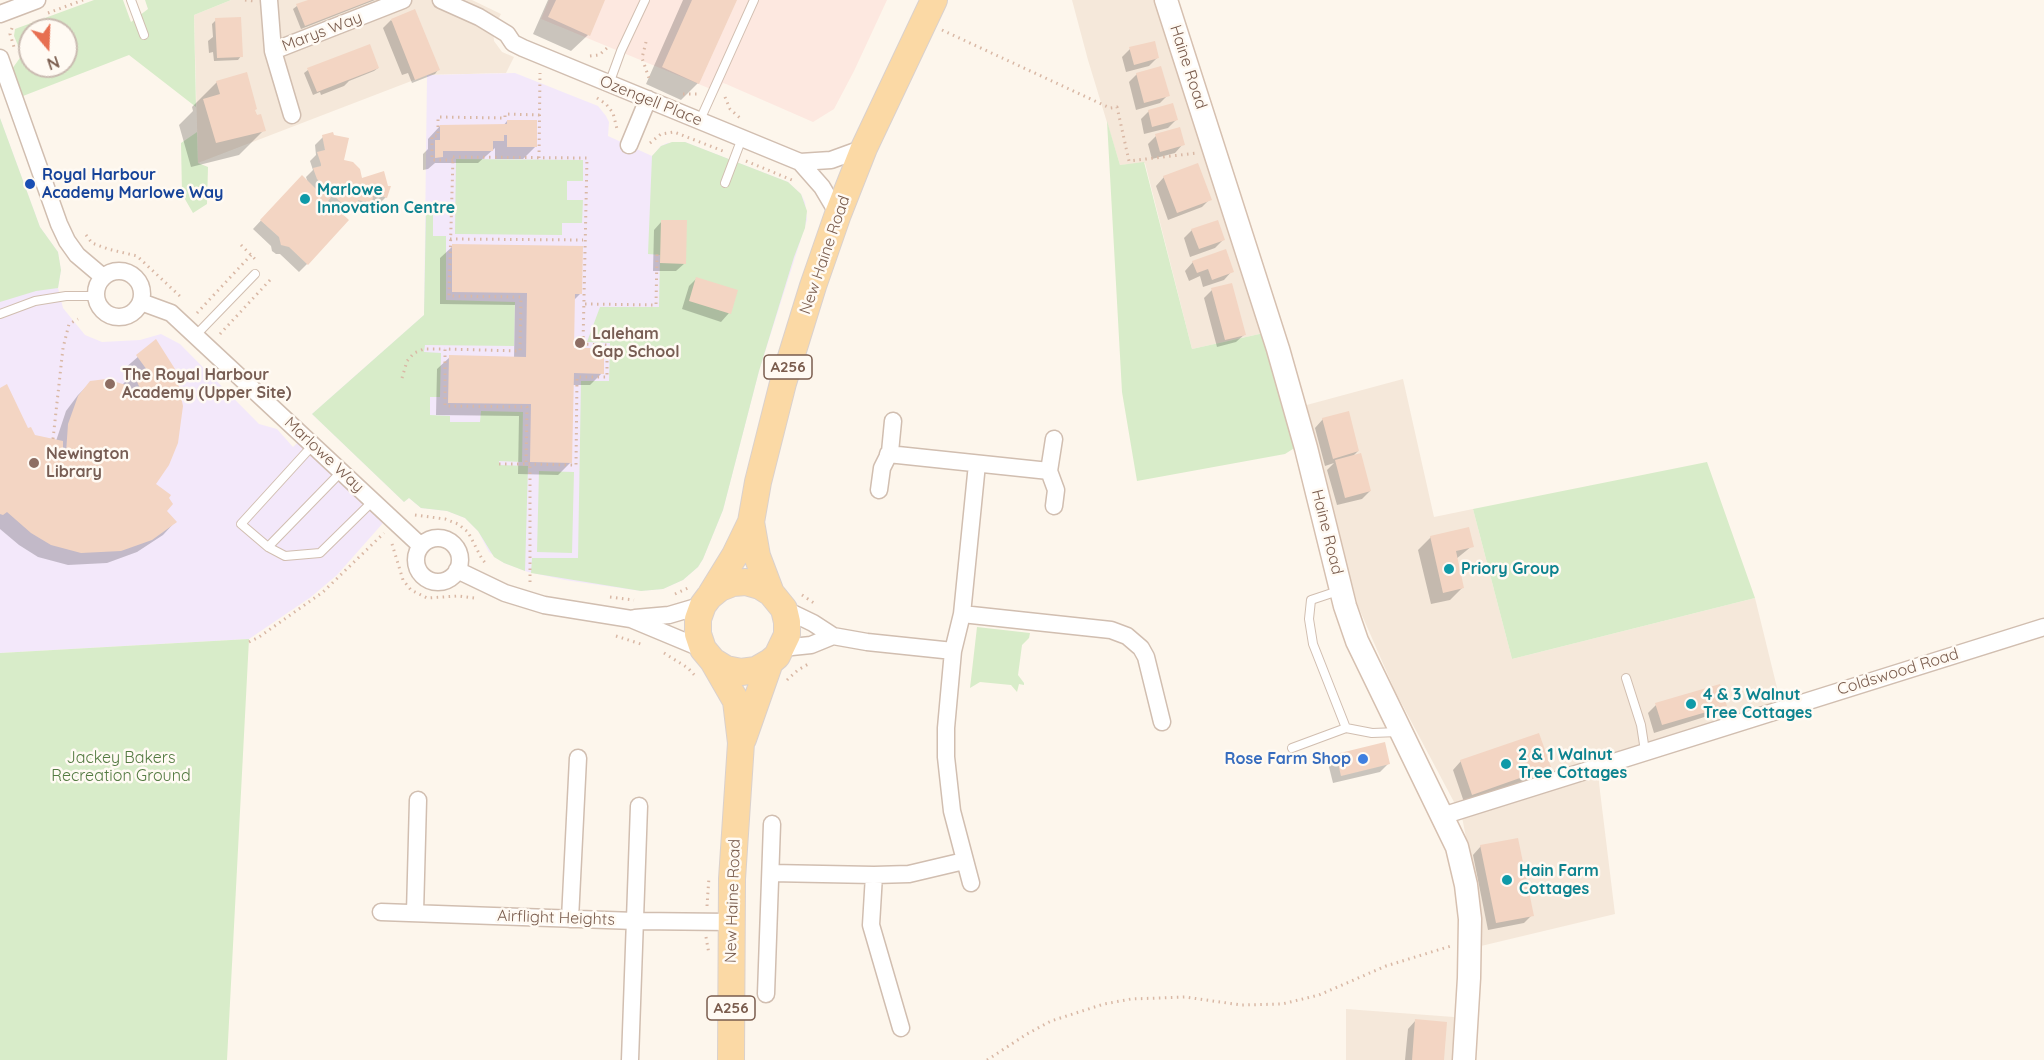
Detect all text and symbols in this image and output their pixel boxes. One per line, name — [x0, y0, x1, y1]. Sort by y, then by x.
street label: Marys Way — [279, 8, 365, 56]
north arrow — [18, 18, 78, 78]
street label: Haine Road — [1165, 23, 1211, 111]
text: N — [44, 52, 62, 74]
street label: Ozengell Place — [597, 72, 705, 130]
place label: Royal Harbour Academy Marlowe Way — [42, 165, 223, 203]
marker: Royal Harbour Academy Marlowe Way — [23, 177, 37, 191]
place label: Marlowe Innovation Centre — [317, 180, 455, 218]
marker: Marlowe Innovation Centre — [298, 192, 312, 206]
street label: New Haine Road — [796, 193, 854, 317]
place label: Laleham Gap School — [592, 324, 679, 362]
marker: Laleham Gap School — [573, 336, 587, 350]
road number: A256 — [764, 355, 812, 379]
place label: The Royal Harbour Academy (Upper Site) — [122, 365, 292, 403]
marker: The Royal Harbour Academy (Upper Site) — [103, 377, 117, 391]
street label: Marlowe Way — [280, 413, 368, 497]
place label: Newington Library — [46, 444, 129, 482]
marker: Newington Library — [27, 456, 41, 470]
street label: Haine Road — [1307, 487, 1347, 577]
place label: Priory Group — [1461, 559, 1559, 579]
marker: Priory Group — [1442, 562, 1456, 576]
street label: Coldswood Road — [1835, 644, 1961, 700]
place label: 4 & 3 Walnut Tree Cottages — [1703, 685, 1812, 723]
marker: 4 & 3 Walnut Tree Cottages — [1684, 697, 1698, 711]
place label: 2 & 1 Walnut Tree Cottages — [1518, 745, 1627, 783]
park label: Jackey Bakers Recreation Ground — [51, 748, 191, 786]
place label: Rose Farm Shop — [1225, 749, 1351, 769]
marker: Rose Farm Shop — [1356, 752, 1370, 766]
marker: 2 & 1 Walnut Tree Cottages — [1499, 757, 1513, 771]
street label: New Haine Road — [721, 839, 745, 963]
place label: Hain Farm Cottages — [1519, 861, 1599, 899]
marker: Hain Farm Cottages — [1500, 873, 1514, 887]
street label: Airflight Heights — [497, 906, 615, 930]
road number: A256 — [707, 996, 755, 1020]

